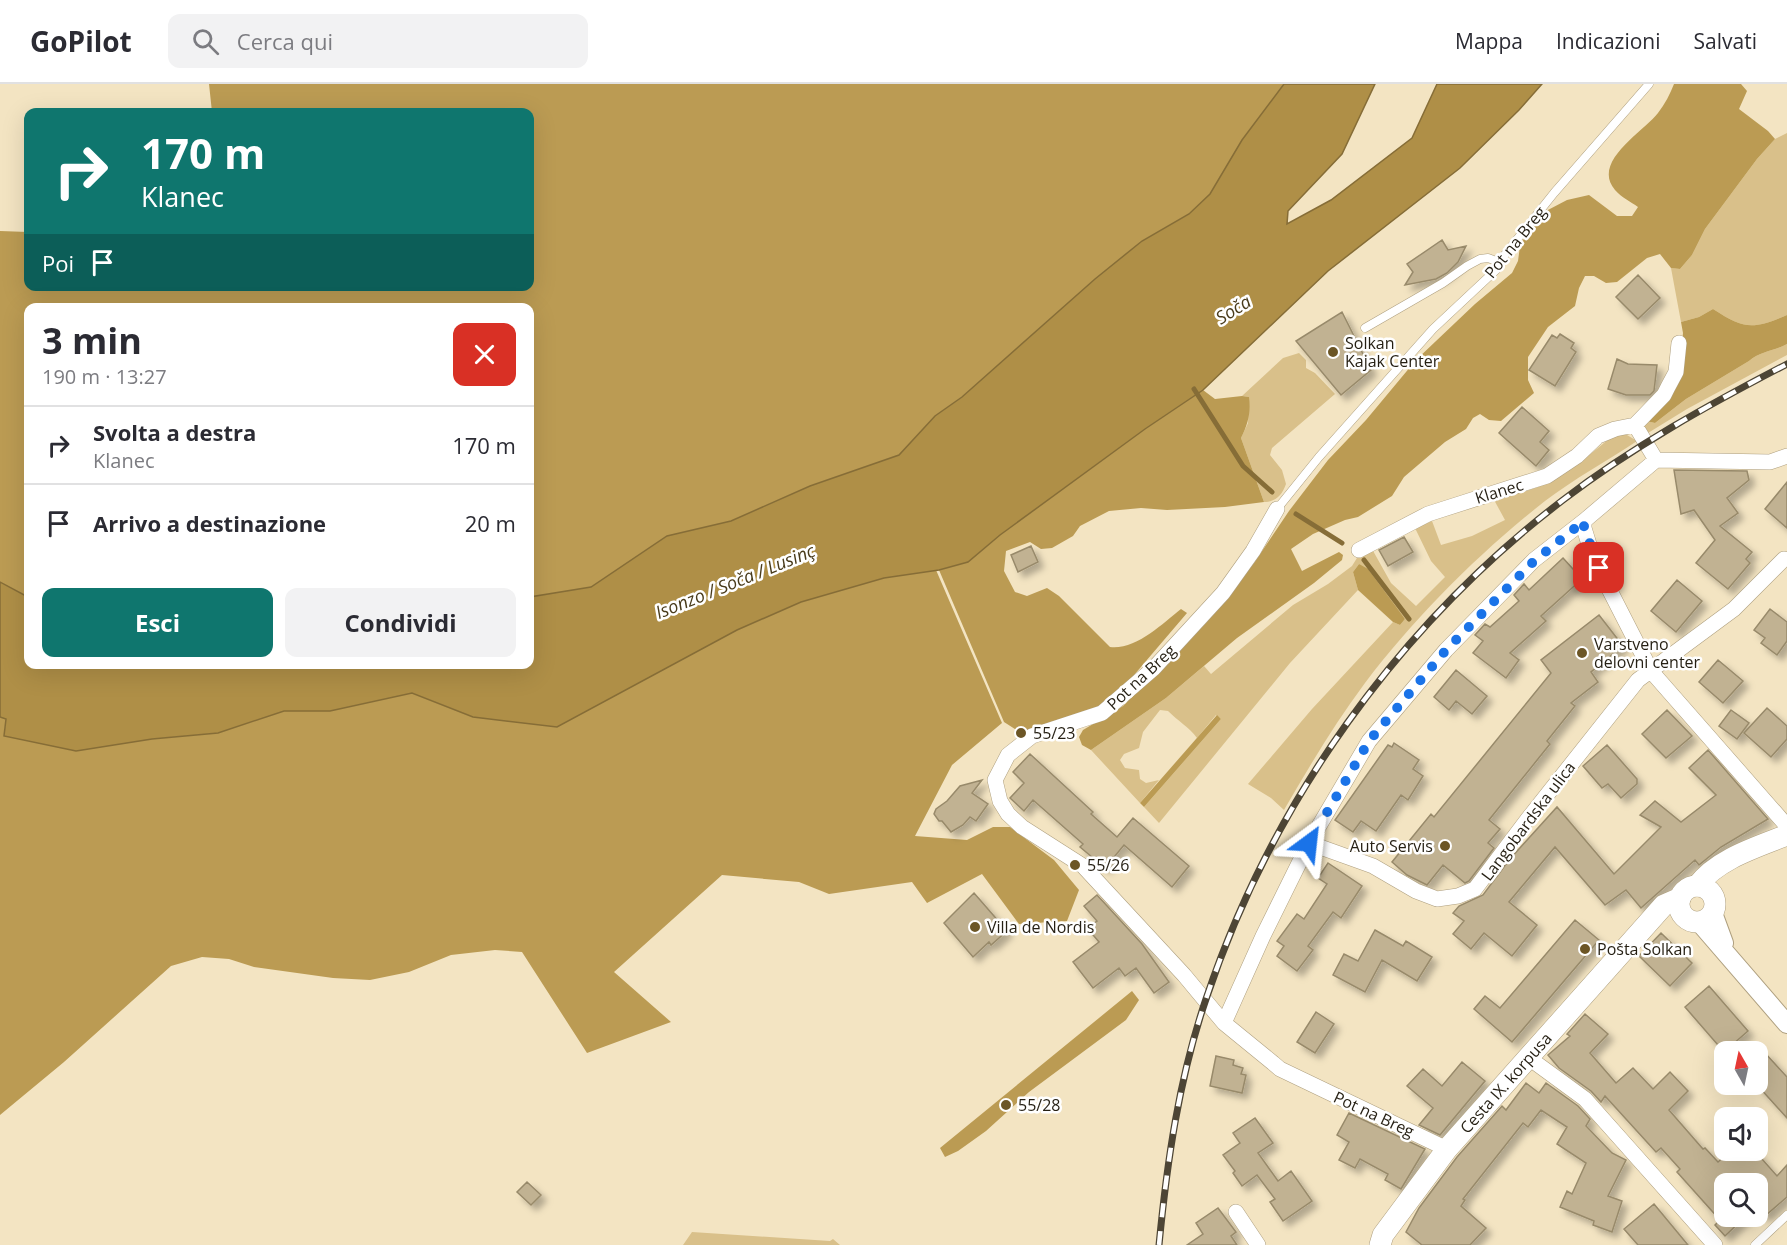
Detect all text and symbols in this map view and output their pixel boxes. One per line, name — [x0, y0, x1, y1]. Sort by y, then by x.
search box — [168, 14, 588, 68]
text: GoPilot — [30, 22, 132, 60]
icon: search — [189, 25, 222, 58]
text: Cerca qui — [237, 26, 333, 56]
text: Mappa — [1455, 27, 1523, 55]
text: Indicazioni — [1556, 27, 1661, 55]
text: Salvati — [1694, 27, 1757, 55]
text: 170 m — [141, 124, 265, 181]
icon: right — [42, 132, 120, 210]
text: Klanec — [141, 178, 224, 215]
street label: Pot na Breg — [1479, 201, 1551, 283]
icon: arrive — [86, 246, 119, 279]
text: Poi — [42, 248, 74, 278]
water label: Soča — [1211, 289, 1255, 329]
text: 3 min — [42, 316, 142, 365]
button: close — [453, 323, 516, 386]
place label: Solkan Kajak Center — [1345, 332, 1440, 372]
marker: Solkan Kajak Center — [1326, 345, 1340, 359]
text: 190 m · 13:27 — [42, 363, 167, 390]
text: Svolta a destra — [93, 417, 256, 447]
icon: right — [42, 429, 75, 462]
text: 170 m — [452, 430, 516, 460]
text: Klanec — [93, 447, 154, 474]
street label: Klanec — [1472, 473, 1526, 509]
icon: arrive — [42, 507, 75, 540]
text: Arrivo a destinazione — [93, 508, 326, 538]
text: 20 m — [465, 508, 516, 538]
water label: Isonzo / Soča / Lusinç — [652, 538, 819, 624]
pin — [1573, 542, 1624, 593]
icon: arrive — [1582, 551, 1615, 584]
button: Esci — [42, 588, 273, 657]
button: Condividi — [285, 588, 516, 657]
place label: Varstveno delovni center — [1594, 633, 1701, 673]
street label: Pot na Breg — [1102, 639, 1180, 715]
marker: Varstveno delovni center — [1575, 646, 1589, 660]
place label: 55/23 — [1033, 722, 1075, 744]
marker: 55/23 — [1014, 726, 1028, 740]
street label: Langobardska ulica — [1476, 757, 1580, 885]
position arrow — [1277, 811, 1341, 875]
place label: Auto Servis — [1350, 835, 1433, 857]
marker: Auto Servis — [1438, 839, 1452, 853]
place label: 55/26 — [1087, 854, 1129, 876]
marker: 55/26 — [1068, 858, 1082, 872]
place label: Villa de Nordis — [987, 916, 1094, 938]
marker: Villa de Nordis — [968, 920, 982, 934]
place label: Pošta Solkan — [1597, 938, 1692, 960]
marker: Pošta Solkan — [1578, 942, 1592, 956]
street label: Cesta IX. korpusa — [1455, 1028, 1557, 1138]
north arrow — [1714, 1041, 1768, 1095]
map controls — [1714, 1041, 1768, 1227]
street label: Pot na Breg — [1330, 1086, 1418, 1142]
place label: 55/28 — [1018, 1094, 1060, 1116]
marker: 55/28 — [999, 1098, 1013, 1112]
button: sound — [1714, 1107, 1768, 1161]
button: search — [1714, 1173, 1768, 1227]

